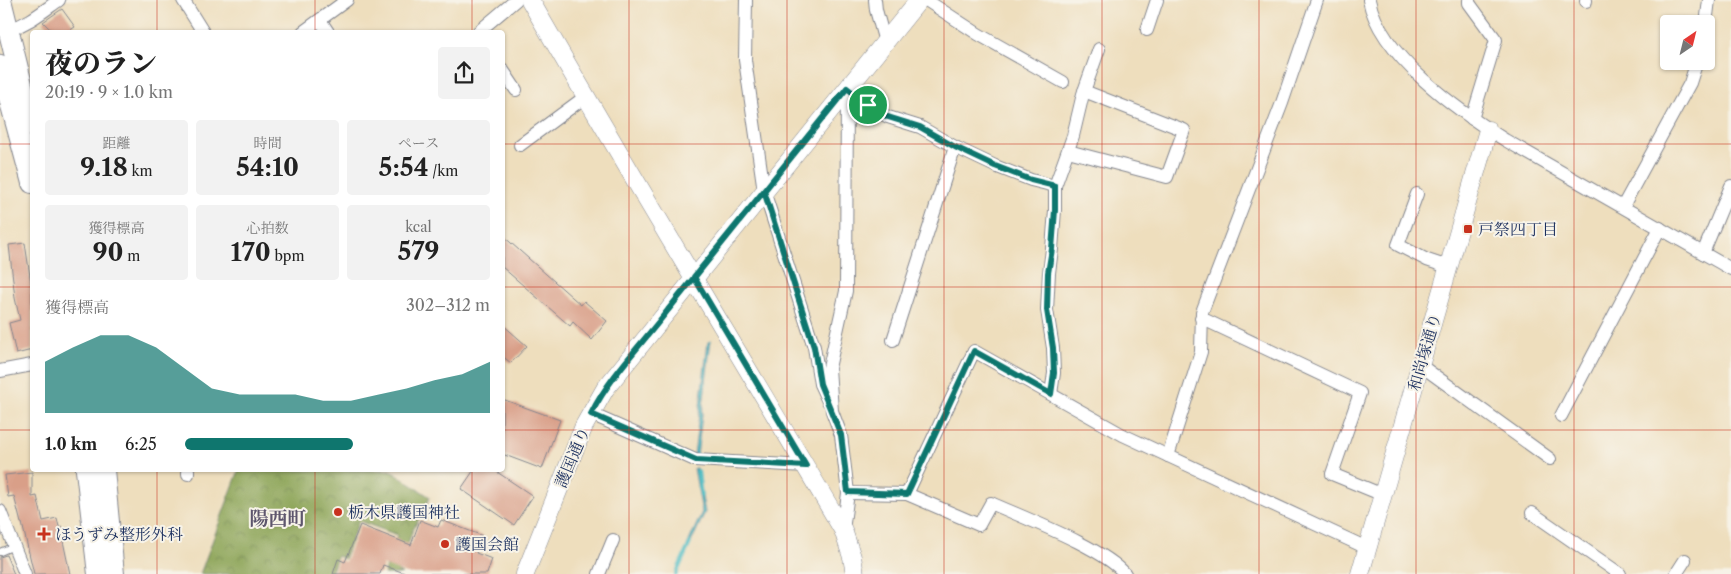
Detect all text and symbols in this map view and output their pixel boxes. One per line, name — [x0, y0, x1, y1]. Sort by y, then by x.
north arrow — [1660, 15, 1715, 70]
map controls — [1660, 15, 1715, 70]
text: 夜のラン — [45, 46, 157, 80]
button: share — [438, 47, 490, 99]
text: 20:19 · 9 × 1.0 km — [45, 82, 173, 102]
pin — [847, 84, 889, 126]
icon: arrive — [854, 91, 882, 119]
text: 距離 — [103, 134, 131, 152]
text: 時間 — [254, 134, 282, 152]
text: ペース — [398, 134, 439, 152]
text: 9.18 — [80, 152, 128, 183]
text: 54:10 — [236, 152, 299, 183]
text: 5:54 — [379, 152, 428, 183]
text: km — [128, 162, 153, 180]
text: /km — [428, 162, 458, 180]
text: kcal — [405, 218, 432, 236]
text: 獲得標高 — [89, 219, 145, 237]
text: 心拍数 — [247, 219, 289, 237]
place label: 戸祭四丁目 — [1478, 219, 1558, 239]
marker: 戸祭四丁目 — [1462, 223, 1474, 235]
text: 579 — [398, 236, 439, 267]
text: 90 — [93, 237, 124, 268]
text: 170 — [230, 237, 271, 268]
text: m — [124, 247, 140, 265]
text: bpm — [271, 247, 305, 265]
text: 302–312 m — [406, 295, 490, 315]
text: 獲得標高 — [45, 297, 109, 317]
street label: 和尚塚通り — [1403, 311, 1445, 393]
street label: 護国通り — [550, 424, 594, 490]
text: 1.0 km — [45, 434, 97, 454]
text: 6:25 — [125, 434, 157, 454]
place label: 栃木県護国神社 — [348, 502, 460, 522]
marker: 栃木県護国神社 — [332, 506, 344, 518]
district label: 陽西町 — [249, 507, 307, 530]
place label: ほうずみ整形外科 — [55, 524, 183, 544]
marker: ほうずみ整形外科 — [37, 527, 51, 541]
place label: 護国会館 — [455, 534, 519, 554]
marker: 護国会館 — [439, 538, 451, 550]

